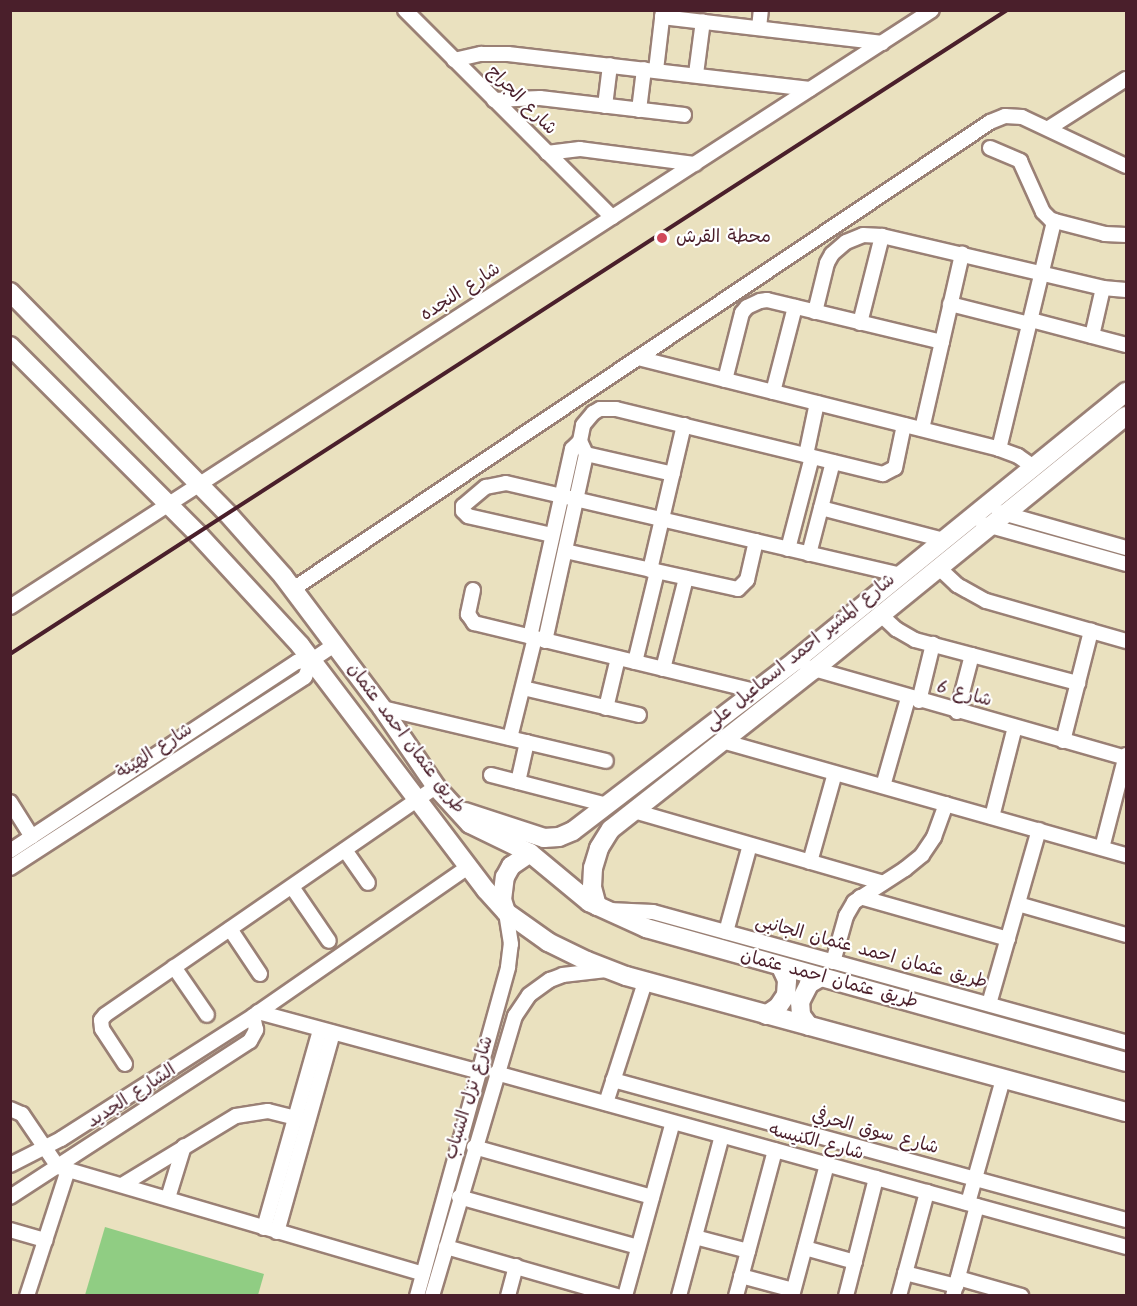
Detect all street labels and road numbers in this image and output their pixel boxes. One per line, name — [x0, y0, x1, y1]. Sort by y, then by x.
street label: شارع الجراج — [482, 62, 560, 140]
street label: شارع النجده — [417, 259, 505, 327]
street label: شارع المشير احمد اسماعيل على — [702, 570, 900, 736]
street label: طريق عثمان احمد عثمان — [341, 659, 469, 819]
street label: شارع 6 — [934, 677, 994, 713]
street label: شارع الهيئة — [113, 719, 197, 785]
street label: طريق عثمان احمد عثمان الجانبى — [753, 912, 989, 994]
street label: طريق عثمان احمد عثمان — [738, 946, 920, 1014]
street label: شارع نزل الشباب — [441, 1033, 499, 1163]
street label: الشارع الجديد — [83, 1060, 181, 1134]
street label: شارع سوق الحرفي — [809, 1106, 941, 1160]
street label: شارع الكنيسه — [766, 1120, 866, 1166]

